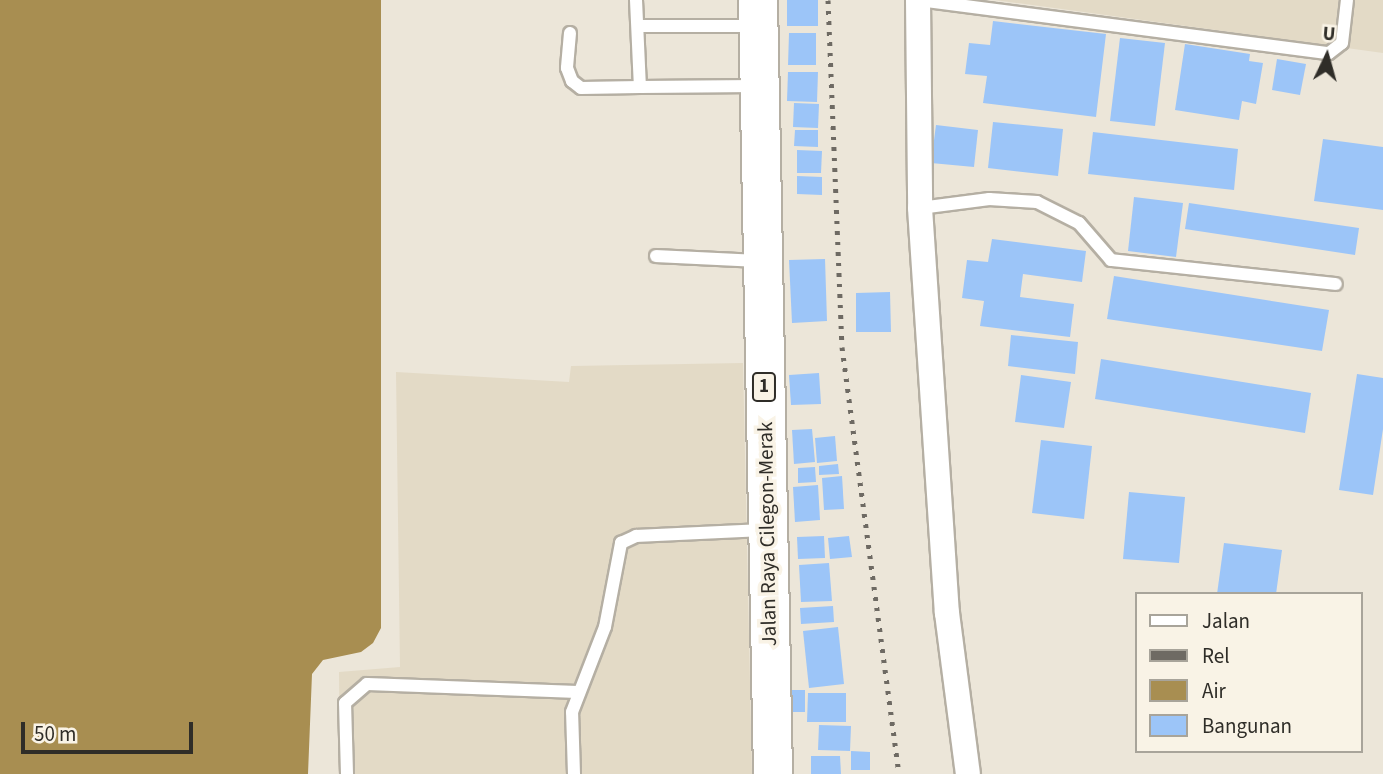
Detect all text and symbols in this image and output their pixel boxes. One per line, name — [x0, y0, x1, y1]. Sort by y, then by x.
north arrow — [1292, 21, 1362, 91]
text: U — [1321, 21, 1336, 49]
road number: 1 — [752, 372, 776, 402]
street label: Jalan Raya Cilegon-Merak — [752, 421, 782, 647]
legend — [1134, 592, 1362, 753]
text: Jalan — [1202, 606, 1250, 636]
text: Rel — [1202, 641, 1230, 671]
text: Air — [1202, 676, 1226, 706]
scale bar — [24, 708, 196, 752]
text: Bangunan — [1202, 711, 1292, 741]
text: 50 m — [34, 719, 76, 749]

